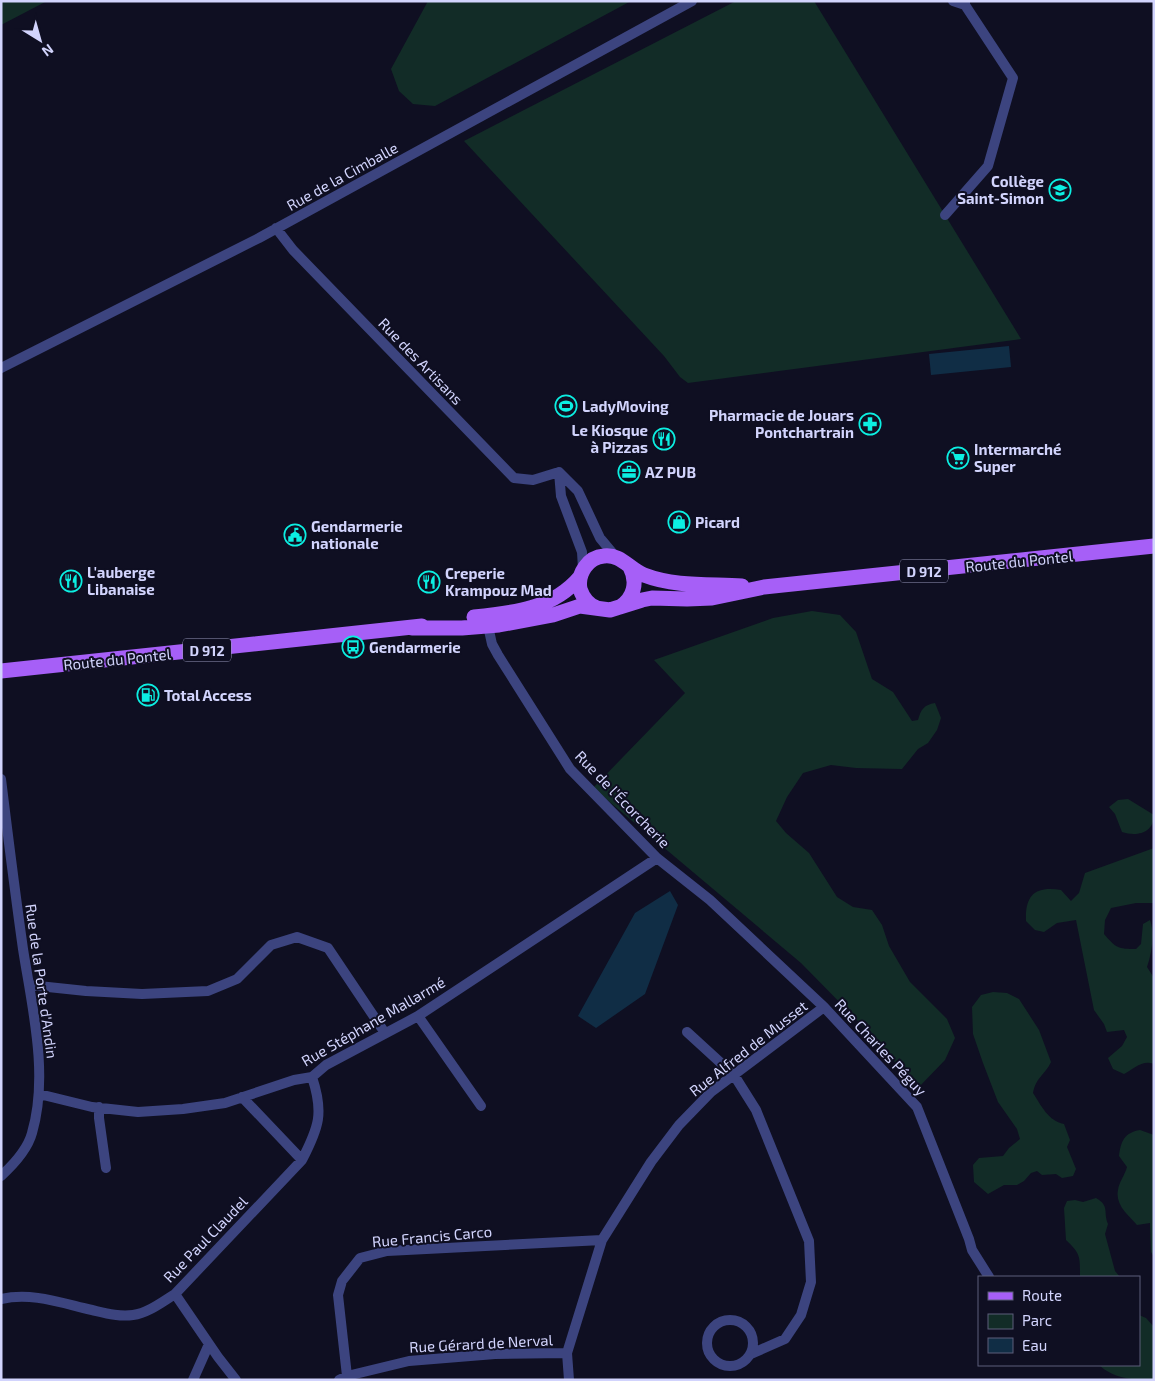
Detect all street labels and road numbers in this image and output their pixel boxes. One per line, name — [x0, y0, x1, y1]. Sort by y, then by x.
street label: Rue de la Cimballe — [283, 138, 401, 214]
street label: Rue des Artisans — [375, 314, 467, 408]
street label: Route du Pontel — [964, 546, 1074, 576]
road number: D 912 — [900, 560, 948, 582]
road number: D 912 — [183, 638, 231, 662]
street label: Route du Pontel — [62, 644, 172, 674]
street label: Rue de l'Écorcherie — [572, 747, 674, 851]
street label: Rue de la Porte d'Andin — [22, 903, 62, 1059]
street label: Rue Stéphane Mallarmé — [298, 972, 448, 1070]
street label: Rue Charles Péguy — [831, 995, 931, 1099]
street label: Rue Alfred de Musset — [685, 996, 811, 1100]
street label: Rue Paul Claudel — [159, 1192, 251, 1286]
street label: Rue Francis Carco — [371, 1222, 493, 1250]
street label: Rue Gérard de Nerval — [409, 1330, 554, 1356]

